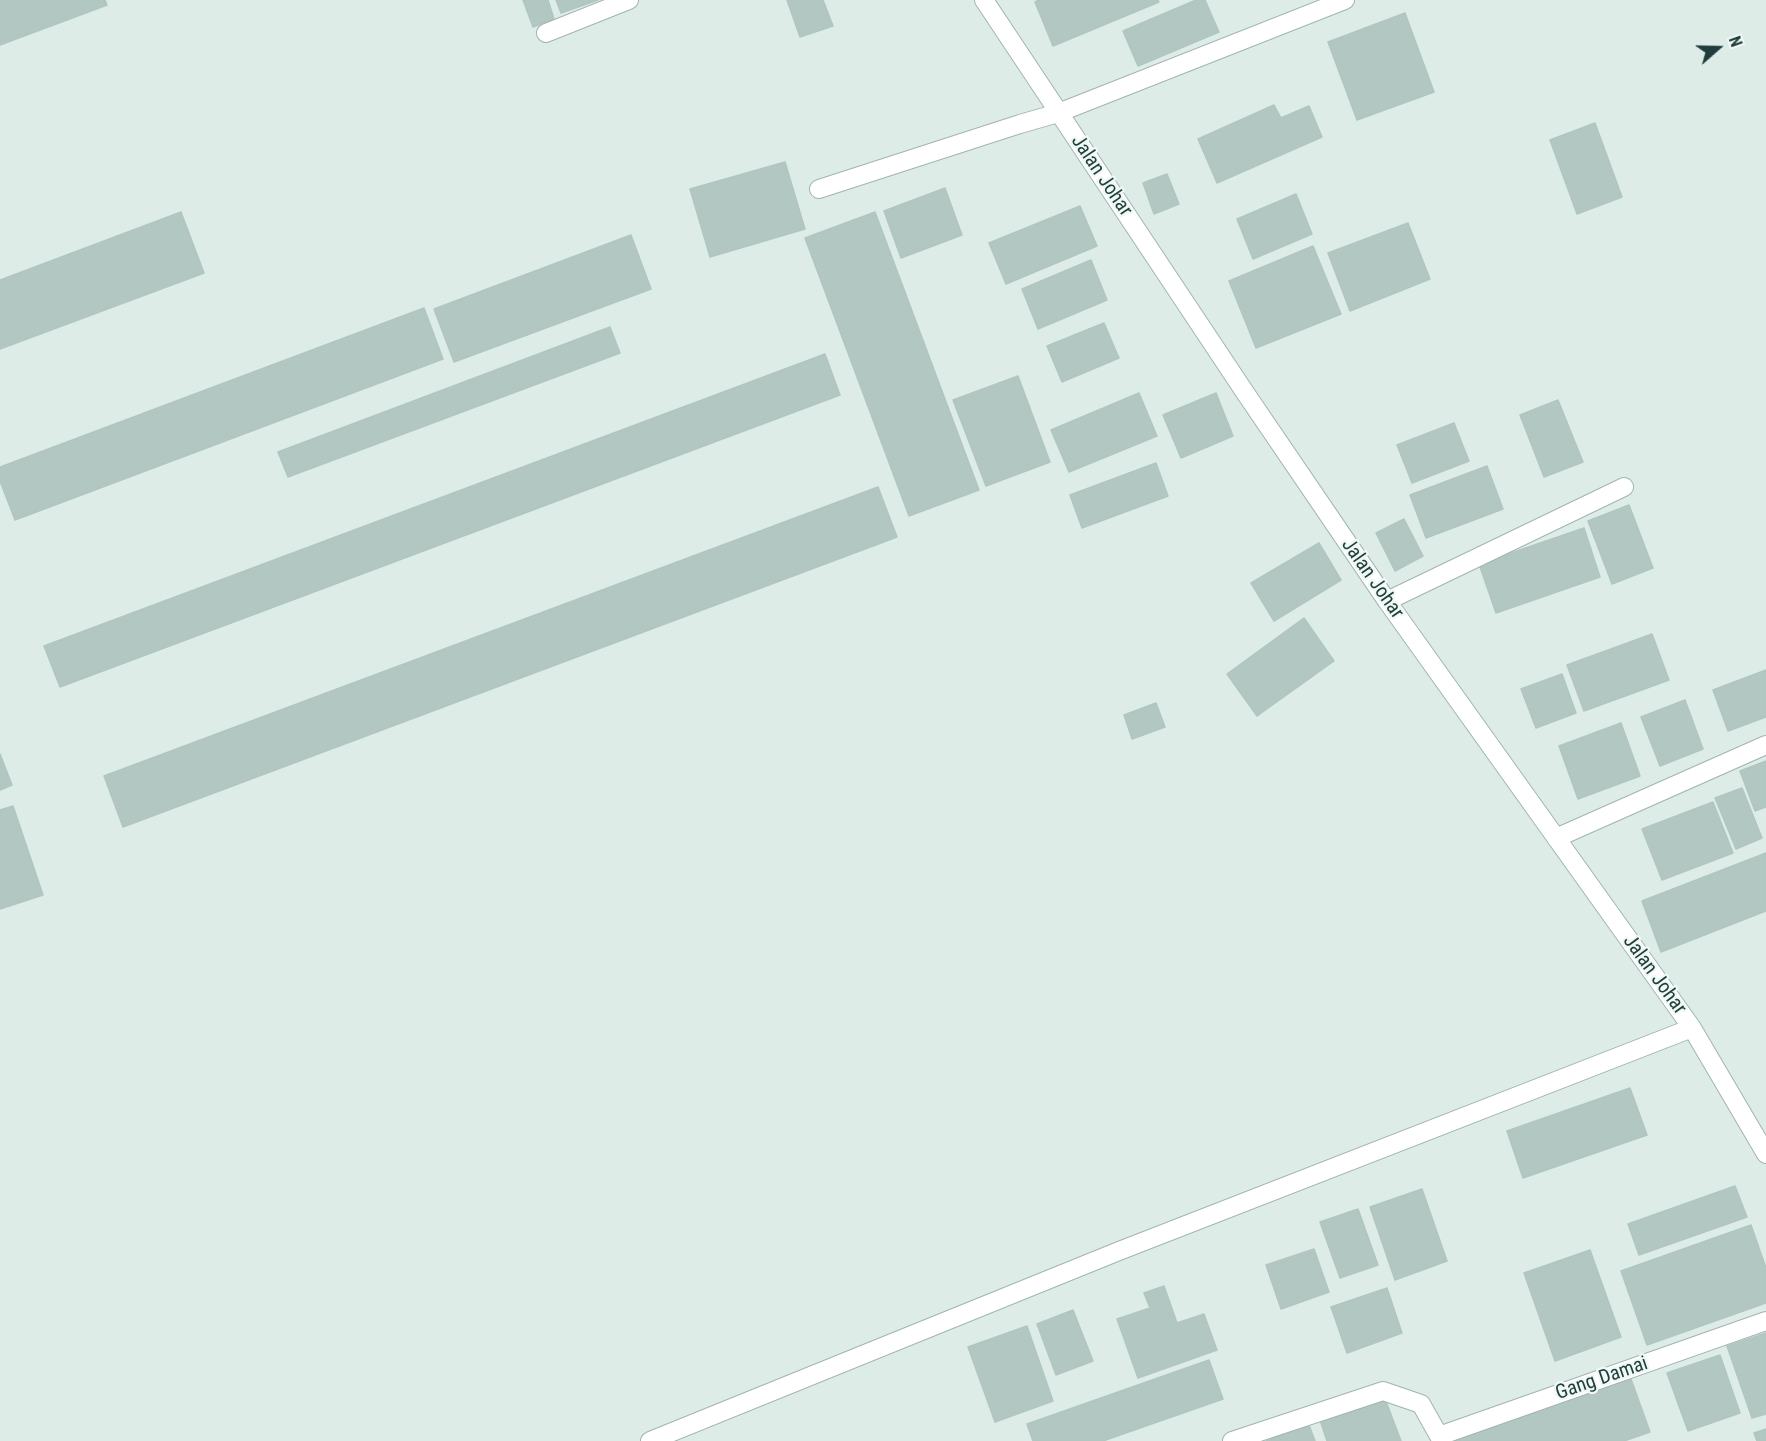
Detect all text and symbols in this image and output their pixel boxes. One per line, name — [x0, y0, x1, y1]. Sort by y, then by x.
north arrow — [1688, 18, 1748, 78]
text: N — [1725, 34, 1746, 50]
street label: Jalan Johar — [1065, 131, 1137, 221]
street label: Jalan Johar — [1336, 534, 1408, 624]
street label: Jalan Johar — [1617, 930, 1691, 1020]
street label: Gang Damai — [1553, 1352, 1651, 1406]

